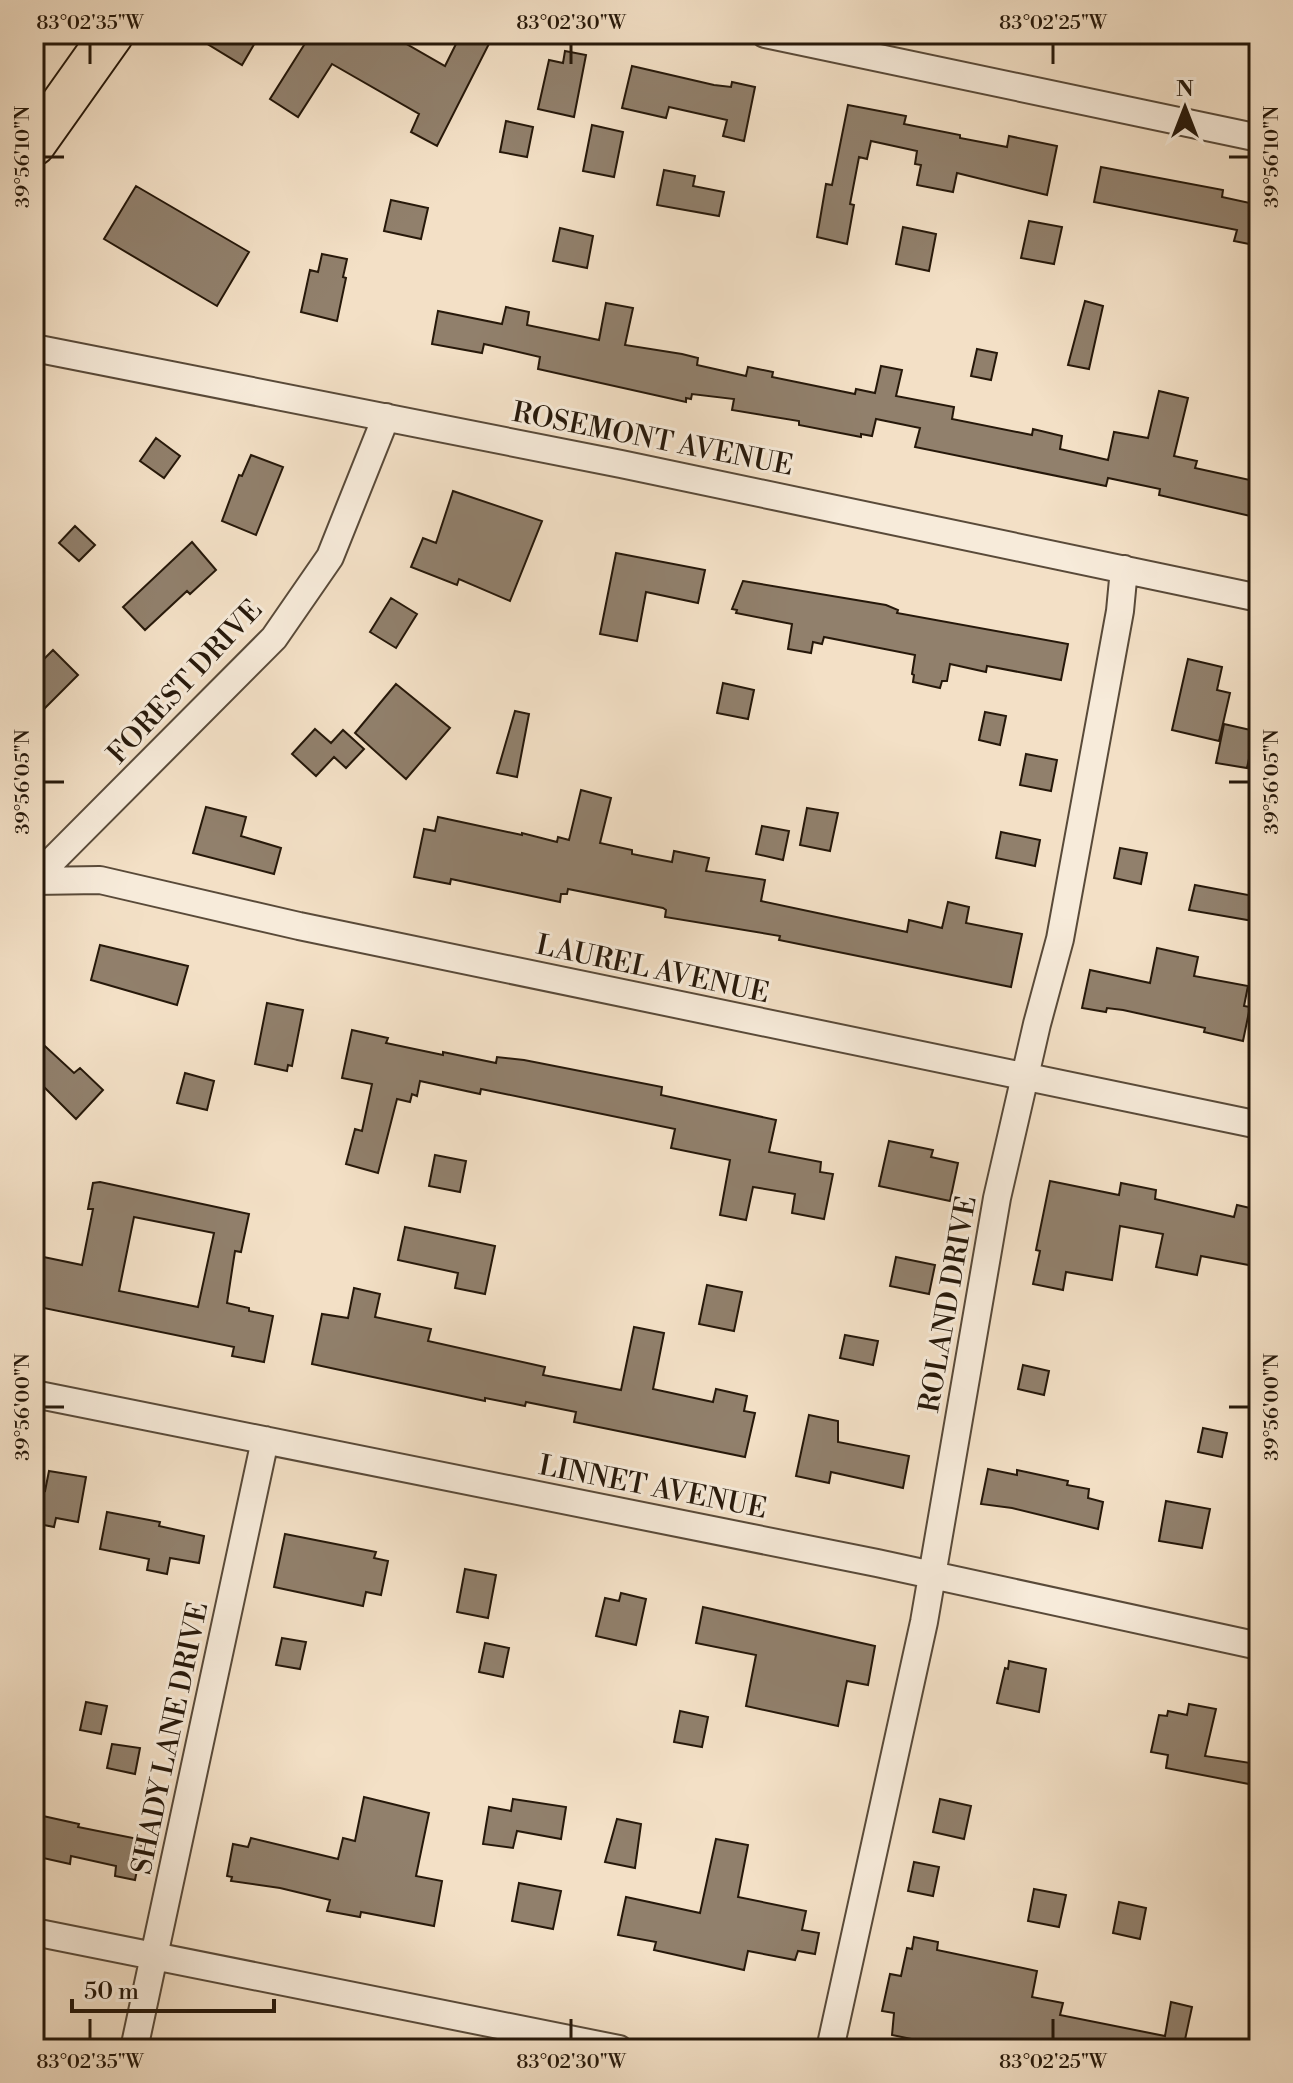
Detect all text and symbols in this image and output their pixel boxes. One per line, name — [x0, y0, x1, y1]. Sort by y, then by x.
text: 83°02'35"W — [36, 11, 145, 36]
text: 83°02'30"W — [516, 11, 627, 36]
text: 83°02'25"W — [999, 11, 1108, 36]
north arrow — [1145, 68, 1225, 148]
text: N — [1176, 76, 1194, 103]
text: 39°56'10"N — [11, 106, 36, 208]
text: 39°56'10"N — [1260, 106, 1285, 208]
street label: ROSEMONT AVENUE — [509, 395, 796, 484]
street label: FOREST DRIVE — [100, 593, 270, 771]
text: 39°56'05"N — [11, 729, 36, 835]
text: 39°56'05"N — [1260, 729, 1285, 835]
street label: LAUREL AVENUE — [533, 928, 772, 1011]
street label: ROLAND DRIVE — [912, 1193, 985, 1415]
text: 39°56'00"N — [11, 1353, 36, 1461]
text: 39°56'00"N — [1260, 1353, 1285, 1461]
street label: LINNET AVENUE — [536, 1448, 770, 1527]
street label: SHADY LANE DRIVE — [124, 1599, 216, 1878]
scale bar — [72, 1963, 274, 2013]
text: 50 m — [84, 1977, 139, 2007]
text: 83°02'35"W — [36, 2050, 145, 2075]
text: 83°02'30"W — [516, 2050, 627, 2075]
text: 83°02'25"W — [999, 2050, 1108, 2075]

